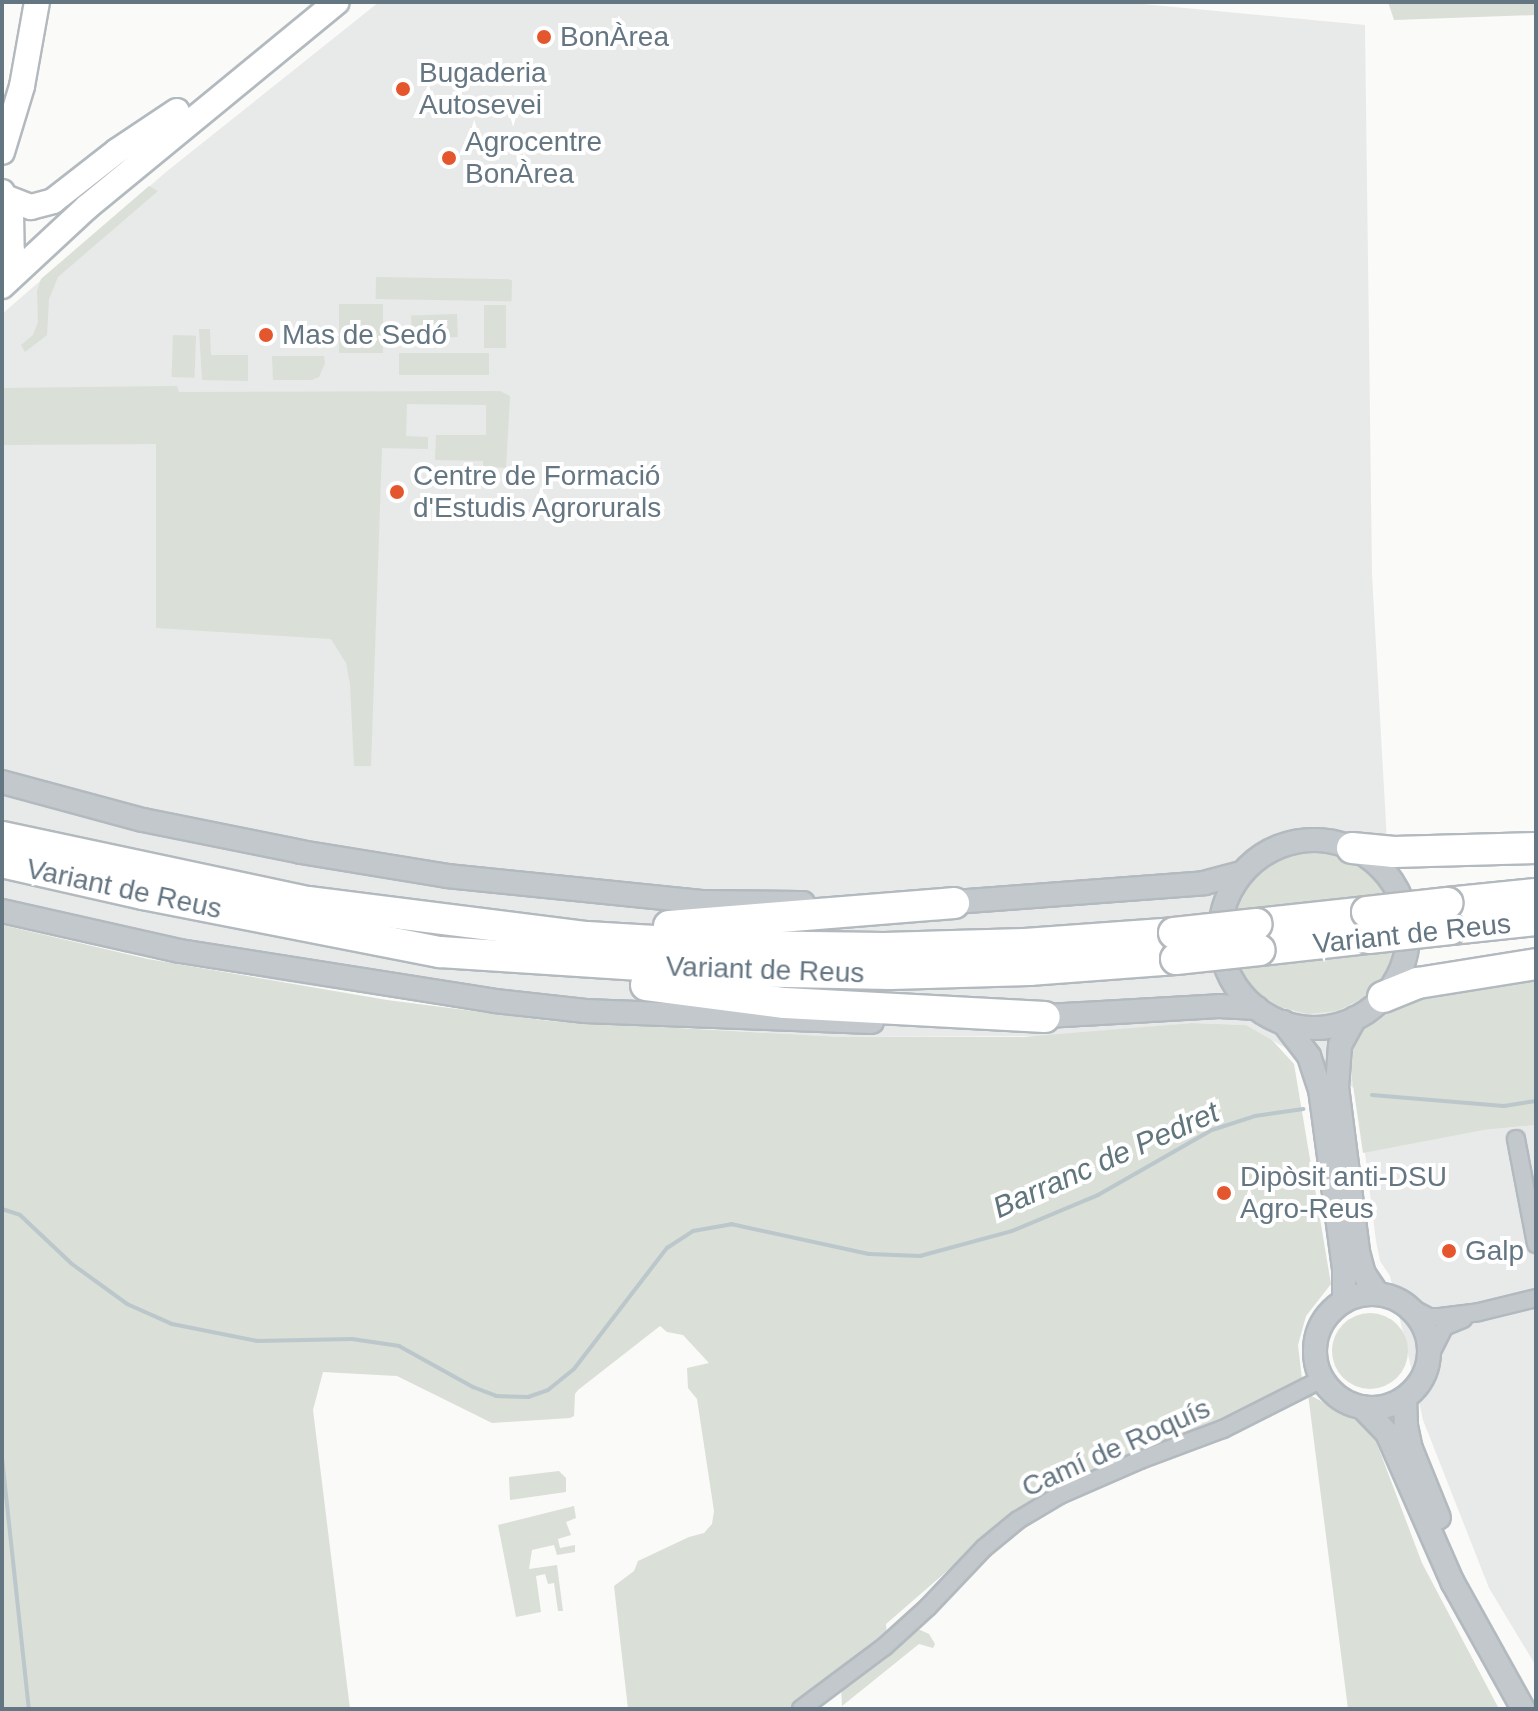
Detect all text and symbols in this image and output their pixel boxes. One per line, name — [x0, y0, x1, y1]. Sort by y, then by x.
place label: BonÀrea — [560, 20, 669, 54]
marker: BonÀrea — [535, 28, 553, 46]
place label: Bugaderia Autosevei — [419, 56, 547, 122]
marker: Bugaderia Autosevei — [394, 80, 412, 98]
place label: Agrocentre BonÀrea — [465, 125, 602, 191]
marker: Agrocentre BonÀrea — [440, 149, 458, 167]
place label: Mas de Sedó — [282, 318, 447, 352]
marker: Mas de Sedó — [257, 326, 275, 344]
place label: Centre de Formació d'Estudis Agrorurals — [413, 459, 663, 525]
marker: Centre de Formació d'Estudis Agrorurals — [388, 483, 406, 501]
street label: Variant de Reus — [23, 852, 225, 926]
street label: Variant de Reus — [1311, 907, 1513, 961]
street label: Variant de Reus — [665, 950, 865, 990]
water label: Barranc de Pedret — [987, 1094, 1225, 1226]
place label: Dipòsit anti-DSU Agro-Reus — [1240, 1160, 1447, 1226]
marker: Dipòsit anti-DSU Agro-Reus — [1215, 1184, 1233, 1202]
place label: Galp — [1465, 1234, 1524, 1268]
marker: Galp — [1440, 1242, 1458, 1260]
street label: Camí de Roquís — [1017, 1392, 1215, 1504]

